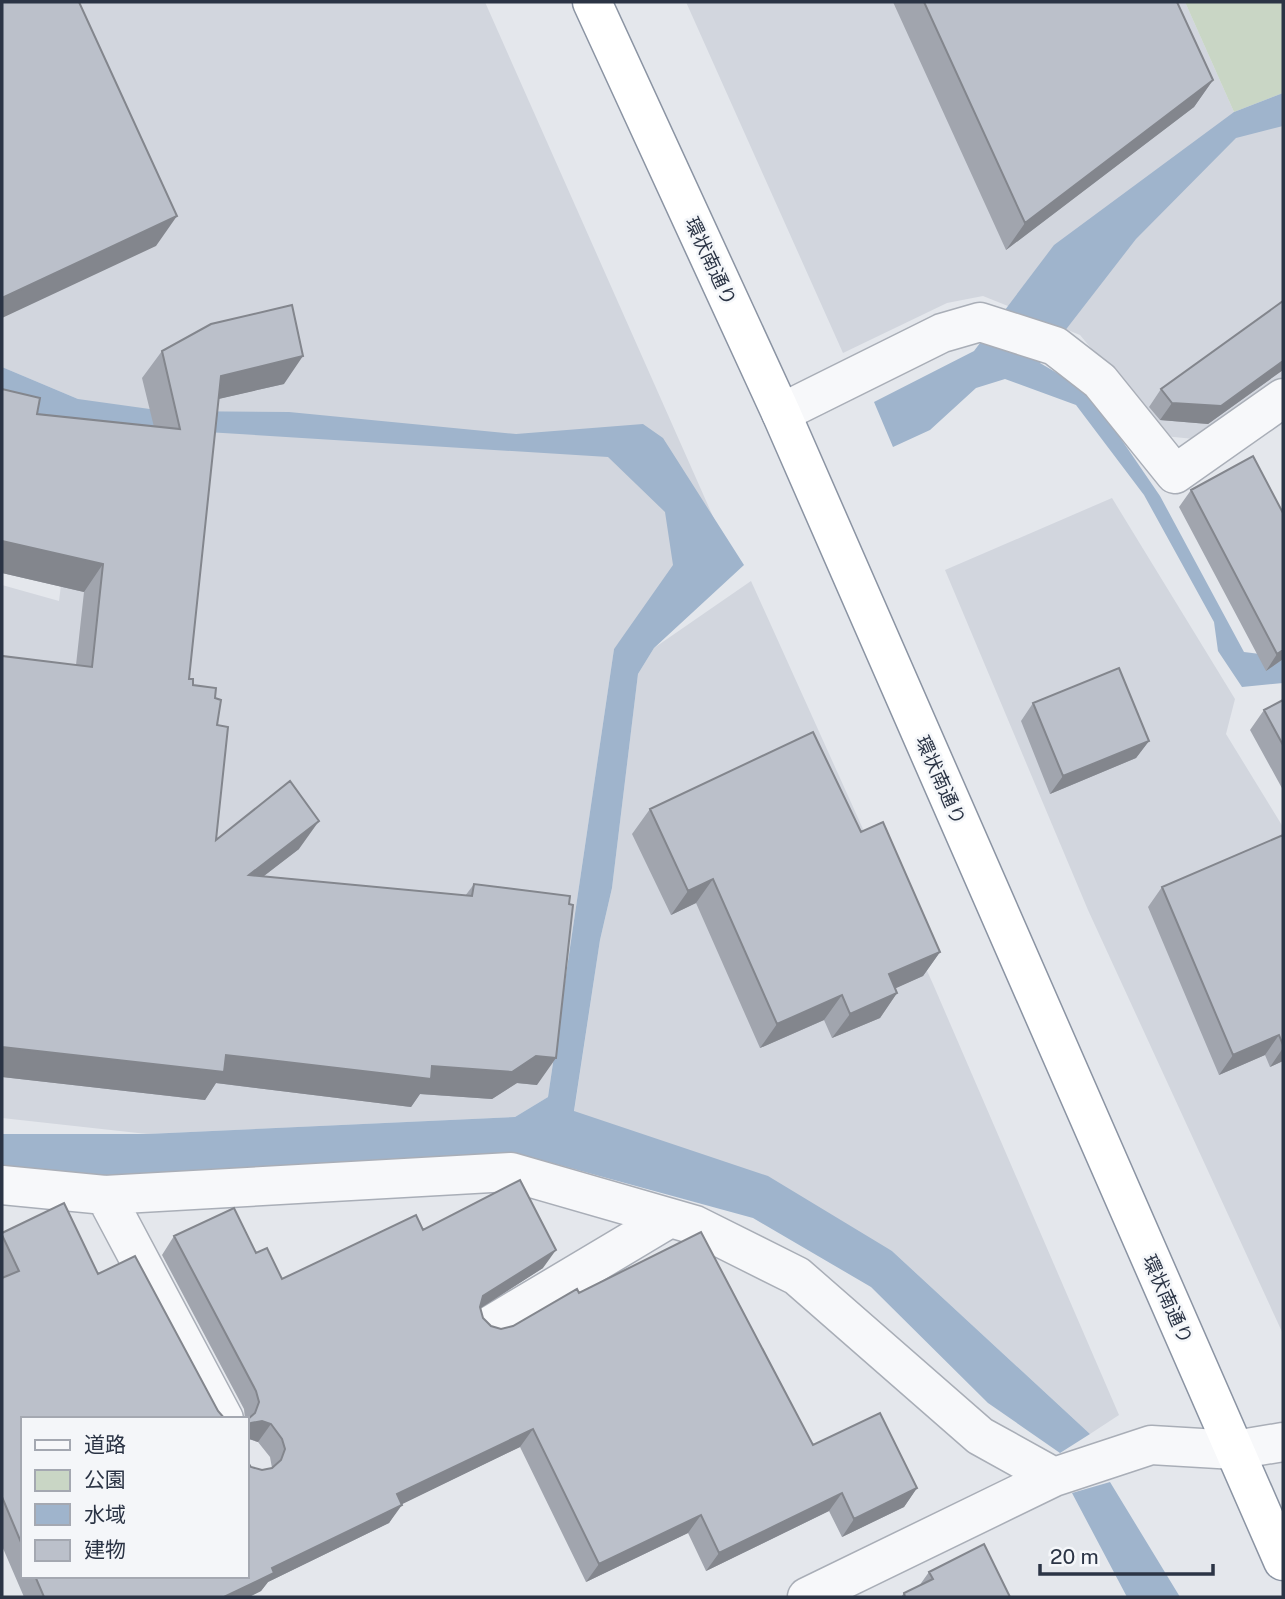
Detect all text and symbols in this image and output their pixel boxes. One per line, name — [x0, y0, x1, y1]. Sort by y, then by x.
street label: 環状南通り — [681, 213, 741, 309]
street label: 環状南通り — [912, 732, 970, 828]
street label: 環状南通り — [1139, 1251, 1197, 1347]
legend — [21, 1417, 248, 1578]
text: 道路 — [84, 1432, 126, 1457]
text: 公園 — [84, 1467, 126, 1492]
text: 水域 — [84, 1502, 126, 1527]
scale bar — [1040, 1532, 1213, 1576]
text: 建物 — [84, 1537, 126, 1562]
text: 20 m — [1050, 1544, 1099, 1569]

